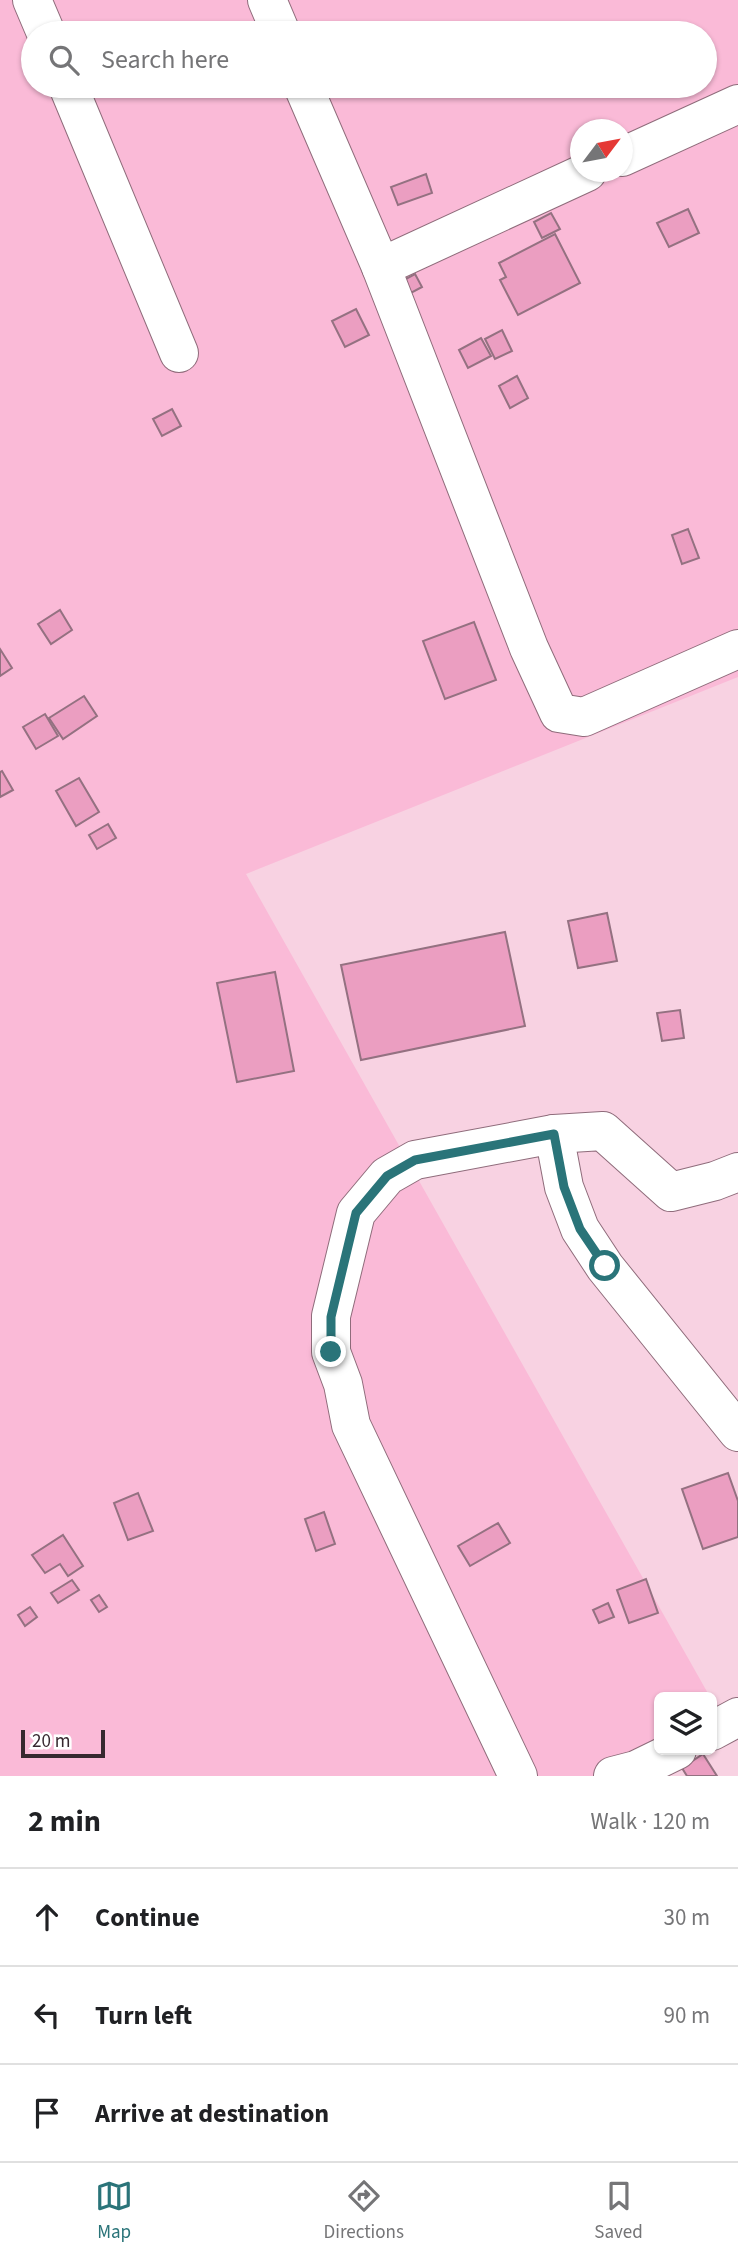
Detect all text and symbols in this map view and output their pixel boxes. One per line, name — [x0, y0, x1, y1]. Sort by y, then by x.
search box — [21, 21, 717, 98]
icon: search — [45, 41, 83, 79]
text: Search here — [101, 41, 229, 78]
north arrow — [570, 119, 633, 182]
route start — [589, 1250, 620, 1281]
route end — [315, 1336, 346, 1367]
map controls — [654, 1692, 717, 1755]
button: layers — [654, 1692, 717, 1755]
scale bar — [21, 1727, 105, 1759]
text: 20 m — [32, 1728, 70, 1755]
text: 2 min — [28, 1800, 101, 1843]
text: Walk · 120 m — [591, 1805, 710, 1838]
icon: ahead — [28, 1898, 66, 1936]
text: Continue — [95, 1899, 200, 1936]
text: 30 m — [663, 1901, 710, 1934]
icon: left — [28, 1996, 66, 2034]
text: Turn left — [95, 1997, 192, 2034]
text: 90 m — [663, 1999, 710, 2032]
icon: arrive — [28, 2094, 66, 2132]
text: Arrive at destination — [95, 2095, 329, 2132]
tab: Map — [95, 2177, 133, 2246]
tab: Directions — [324, 2177, 404, 2246]
tab: Saved — [594, 2177, 643, 2246]

